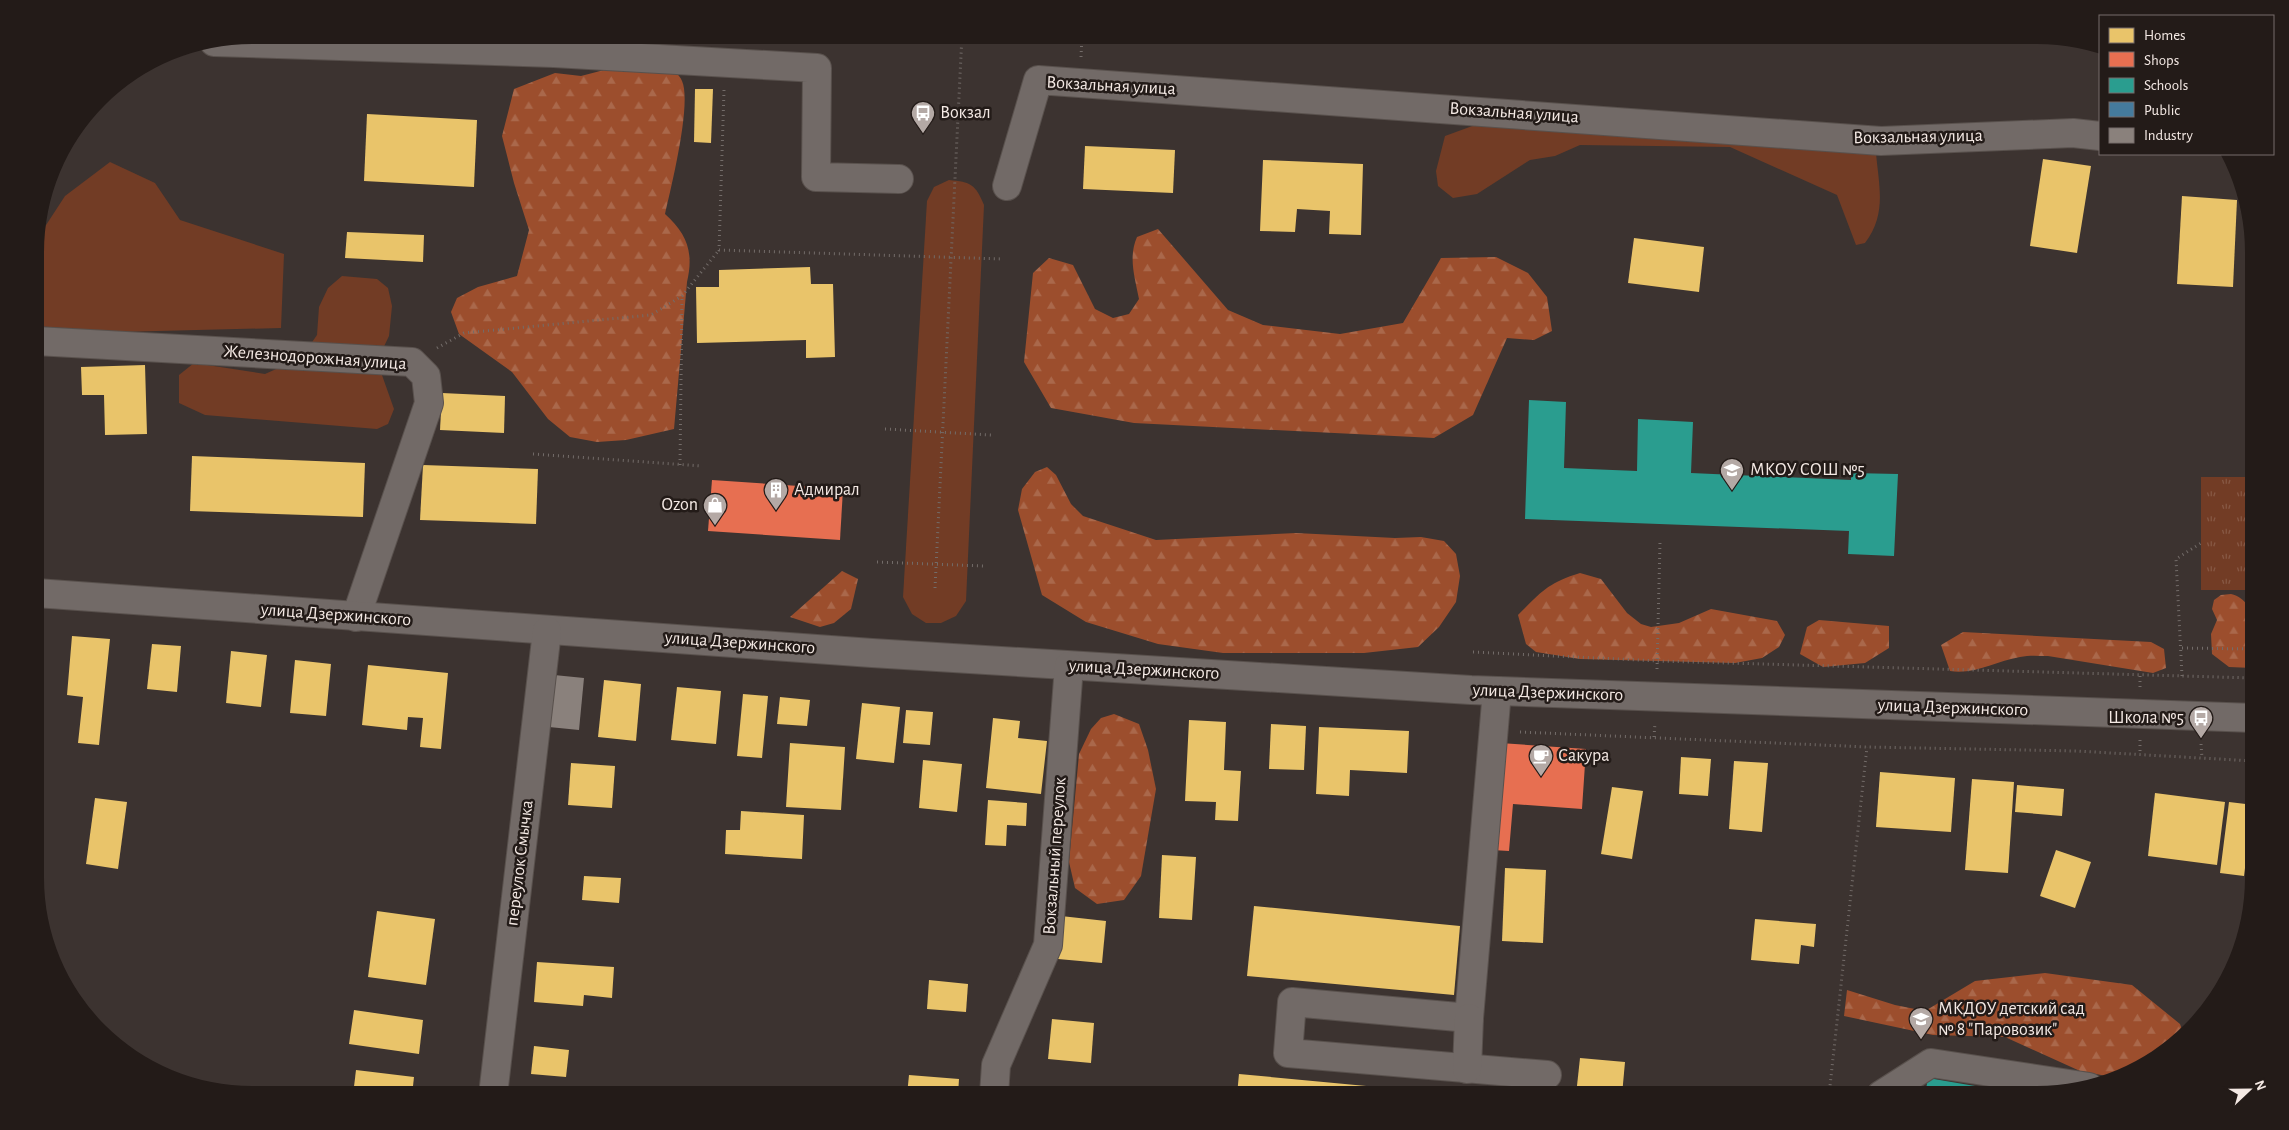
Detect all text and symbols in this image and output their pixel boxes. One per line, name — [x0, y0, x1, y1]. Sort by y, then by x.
legend — [2099, 15, 2274, 155]
text: Homes — [2144, 28, 2186, 43]
text: Shops — [2144, 53, 2179, 68]
street label: Вокзальная улица — [1046, 74, 1176, 98]
text: Schools — [2144, 78, 2188, 93]
street label: Вокзальная улица — [1449, 99, 1579, 127]
bus stop icon: Вокзал — [910, 100, 936, 134]
text: Public — [2144, 103, 2180, 118]
place label: Вокзал — [940, 104, 991, 122]
street label: Вокзальная улица — [1853, 127, 1983, 147]
text: Industry — [2144, 128, 2193, 143]
street label: Железнодорожная улица — [223, 343, 407, 373]
school or university icon: МКОУ СОШ №5 — [1719, 457, 1745, 491]
place label: МКОУ СОШ №5 — [1750, 461, 1865, 479]
building icon: Адмирал — [763, 477, 789, 511]
place label: Адмирал — [794, 481, 860, 499]
shop icon: Ozon — [702, 492, 728, 526]
place label: Ozon — [661, 496, 698, 514]
street label: улица Дзержинского — [259, 601, 412, 629]
street label: улица Дзержинского — [663, 629, 816, 657]
street label: улица Дзержинского — [1067, 657, 1220, 683]
street label: улица Дзержинского — [1471, 681, 1624, 705]
street label: улица Дзержинского — [1876, 696, 2029, 720]
bus stop icon: Школа №5 — [2188, 705, 2214, 739]
place label: Школа №5 — [2108, 709, 2184, 727]
cafe icon: Сакура — [1528, 743, 1554, 777]
place label: Сакура — [1558, 747, 1609, 765]
street label: Вокзальный переулок — [1041, 776, 1070, 936]
street label: переулок Смычка — [503, 799, 537, 927]
place label: МКДОУ детский сад № 8 "Паровозик" — [1938, 1000, 2085, 1039]
school or university icon: МКДОУ детский сад № 8 "Паровозик" — [1908, 1006, 1934, 1040]
north arrow — [2224, 1065, 2274, 1115]
text: N — [2252, 1078, 2268, 1093]

